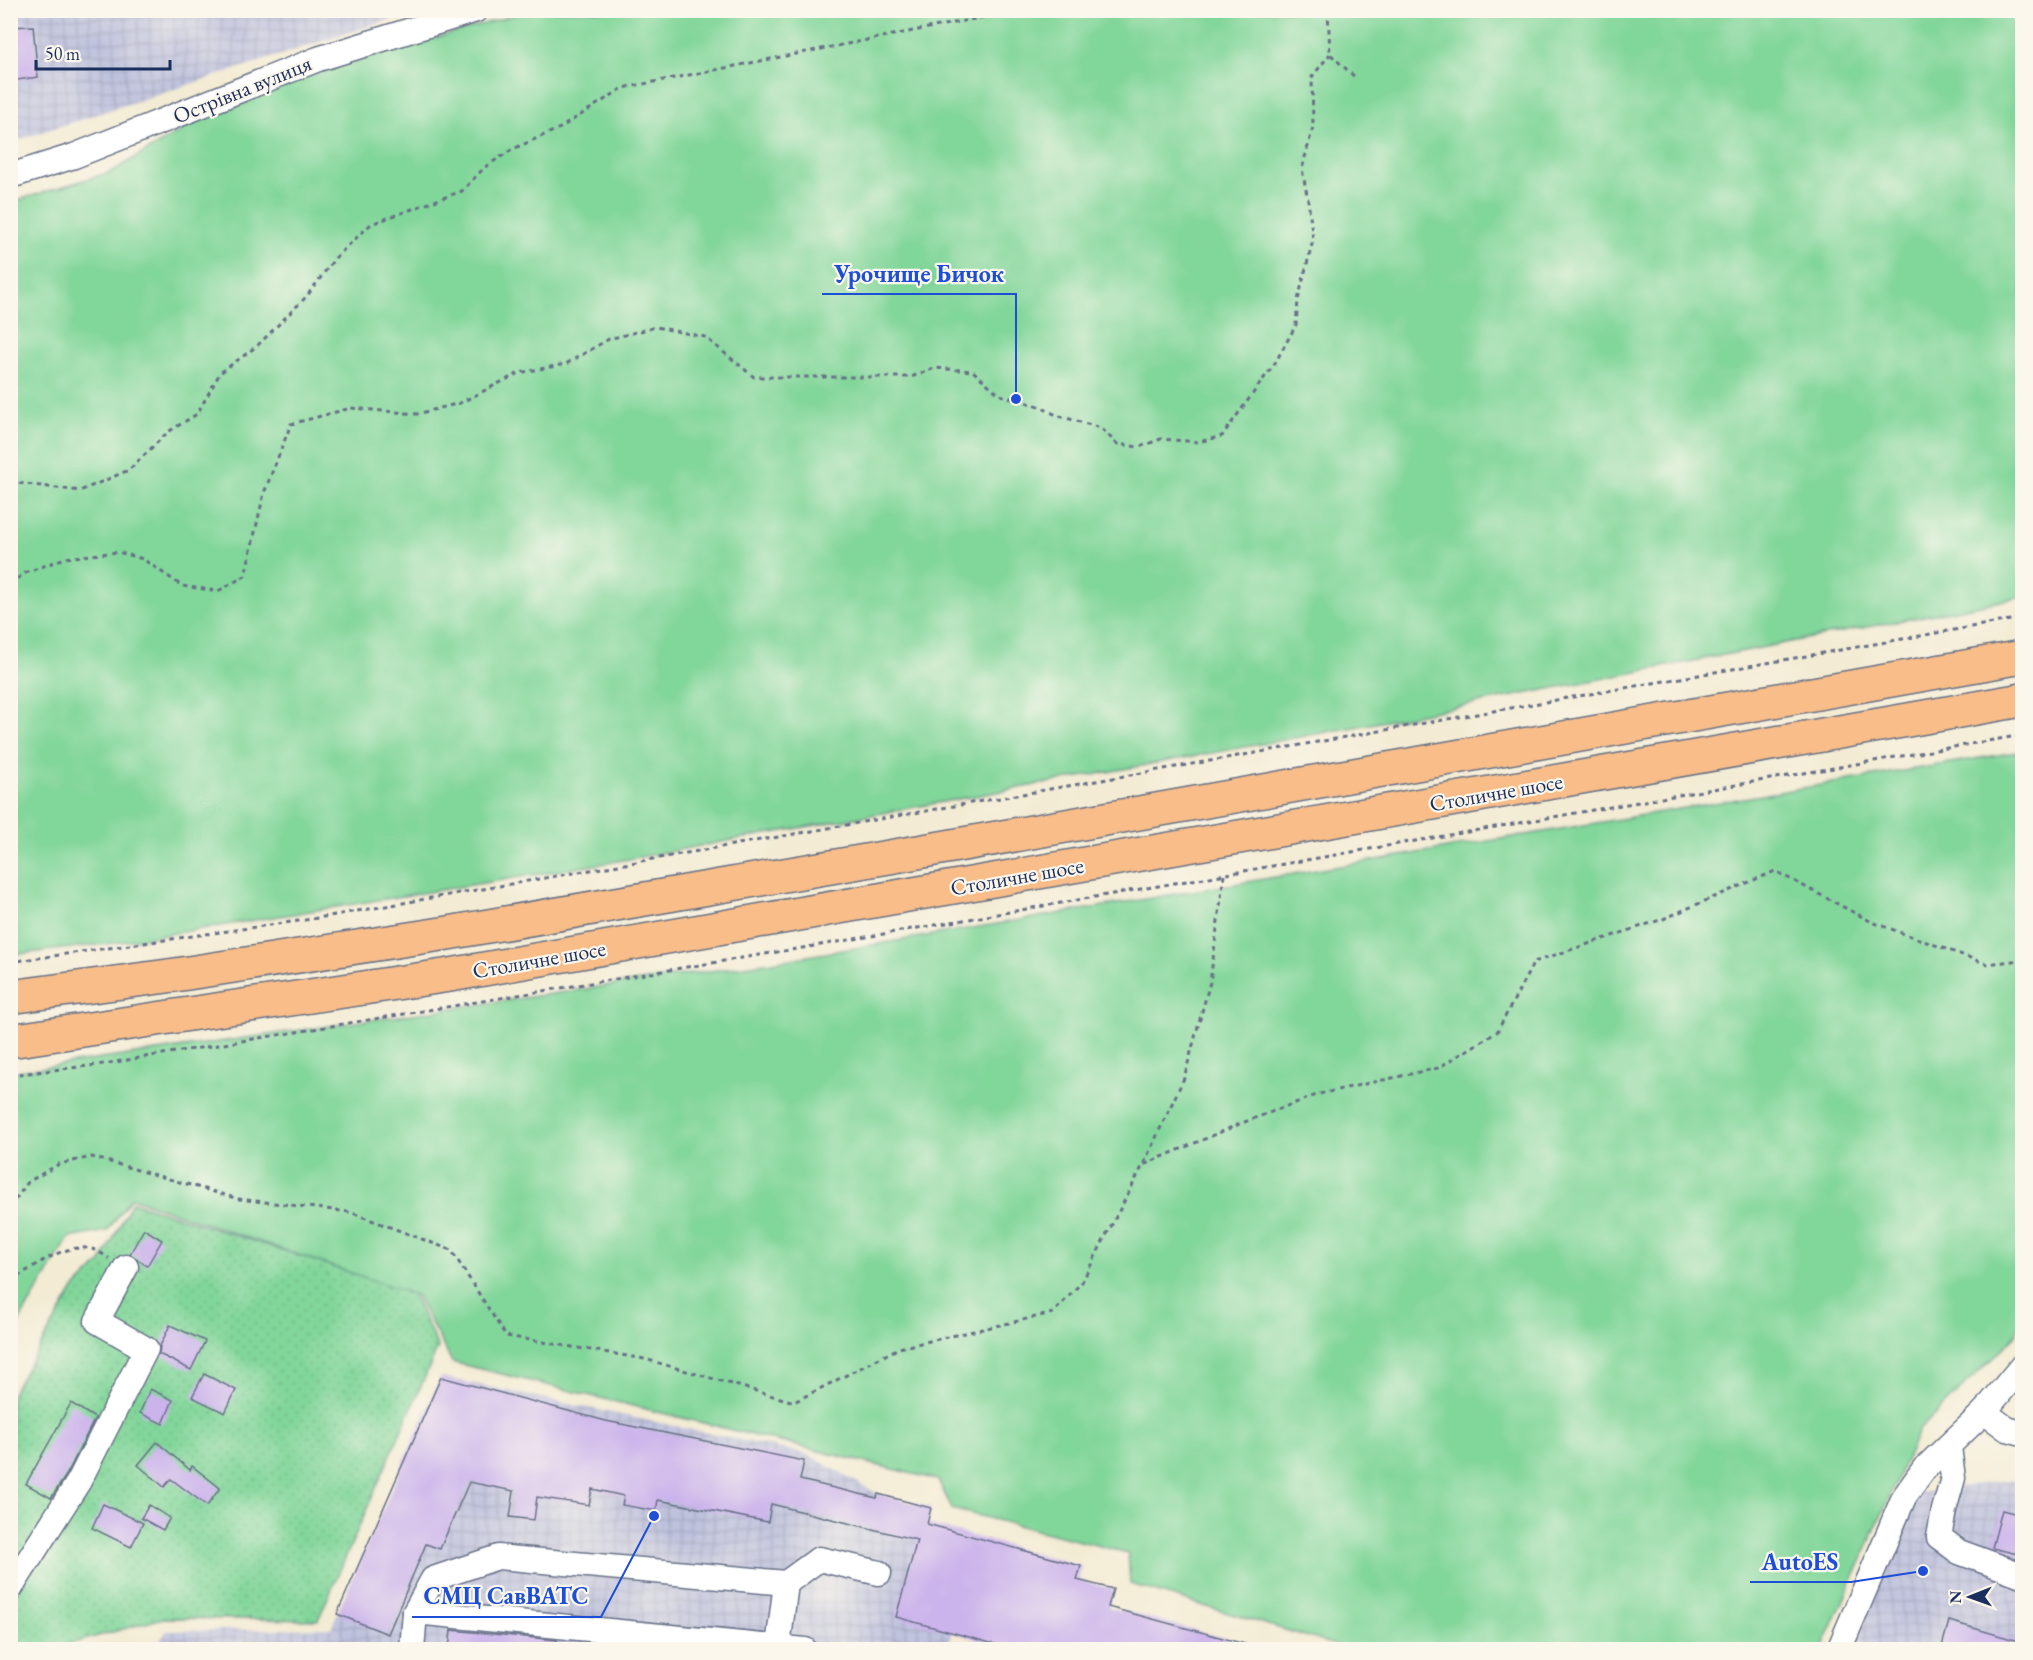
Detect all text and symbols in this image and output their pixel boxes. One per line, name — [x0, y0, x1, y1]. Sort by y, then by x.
scale bar — [36, 33, 170, 71]
text: 50 m — [45, 42, 80, 65]
street label: Острівна вулиця — [169, 48, 316, 130]
callout: Урочище Бичок — [822, 252, 1016, 294]
text: Урочище Бичок — [833, 258, 1005, 289]
street label: Столичне шосе — [1427, 766, 1565, 818]
street label: Столичне шосе — [948, 850, 1086, 902]
street label: Столичне шосе — [470, 933, 608, 985]
callout: AutoES — [1750, 1540, 1851, 1582]
text: AutoES — [1761, 1546, 1838, 1577]
north arrow — [1940, 1567, 2000, 1627]
callout: СМЦ СавВАТС — [412, 1575, 601, 1617]
text: СМЦ СавВАТС — [423, 1580, 589, 1611]
text: N — [1945, 1591, 1966, 1604]

